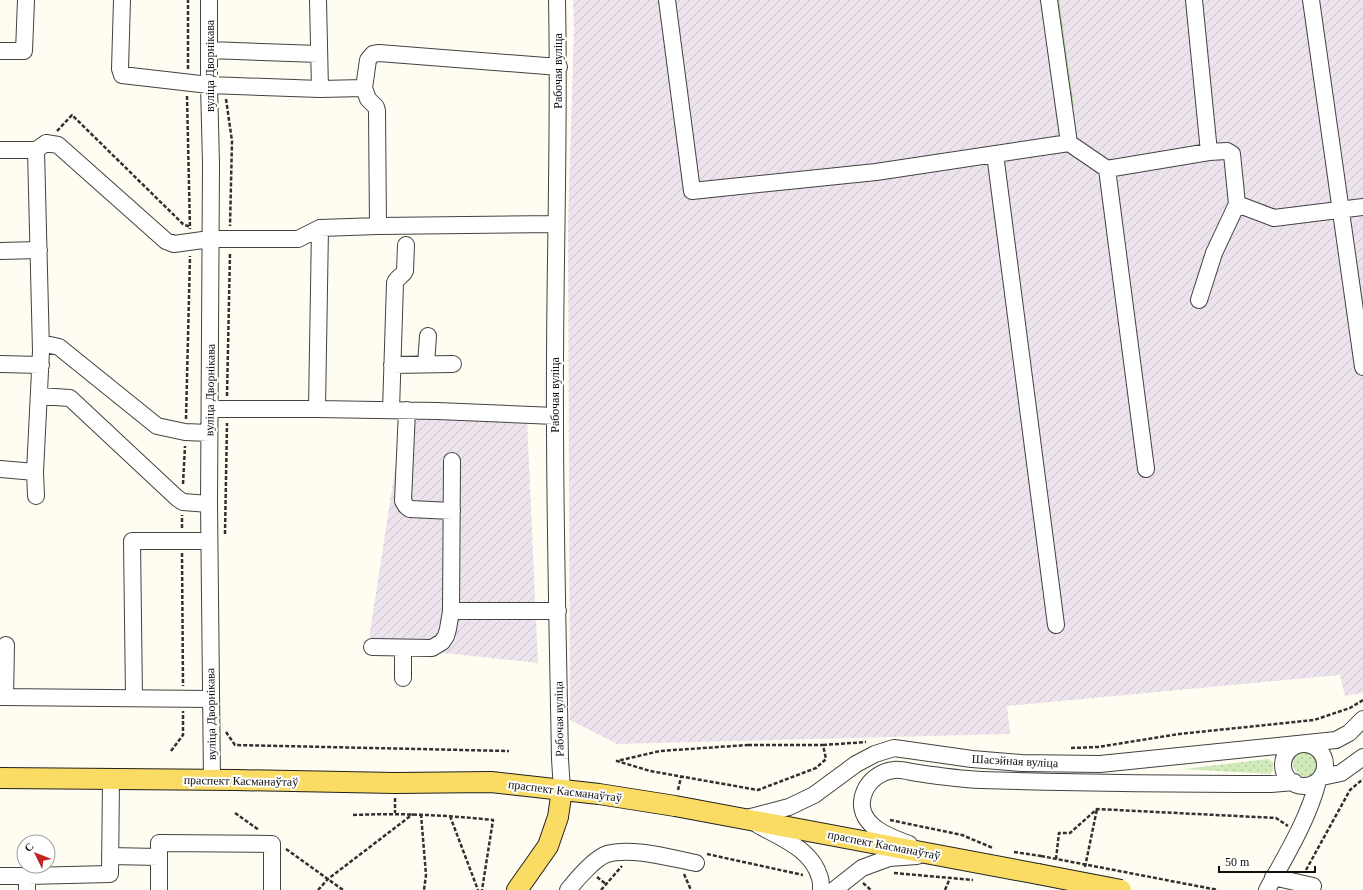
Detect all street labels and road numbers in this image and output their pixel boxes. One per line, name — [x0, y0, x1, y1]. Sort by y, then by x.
street label: вуліца Дворнікава — [203, 19, 217, 112]
street label: Рабочая вуліца — [551, 33, 565, 109]
street label: вуліца Дворнікава — [202, 343, 218, 436]
street label: Рабочая вуліца — [548, 357, 562, 433]
street label: вуліца Дворнікава — [203, 667, 219, 760]
street label: Рабочая вуліца — [551, 680, 567, 757]
street label: Шасэйная вуліца — [971, 752, 1059, 770]
street label: праспект Касманаўтаў — [184, 773, 298, 789]
street label: праспект Касманаўтаў — [507, 777, 623, 805]
street label: праспект Касманаўтаў — [826, 827, 942, 863]

